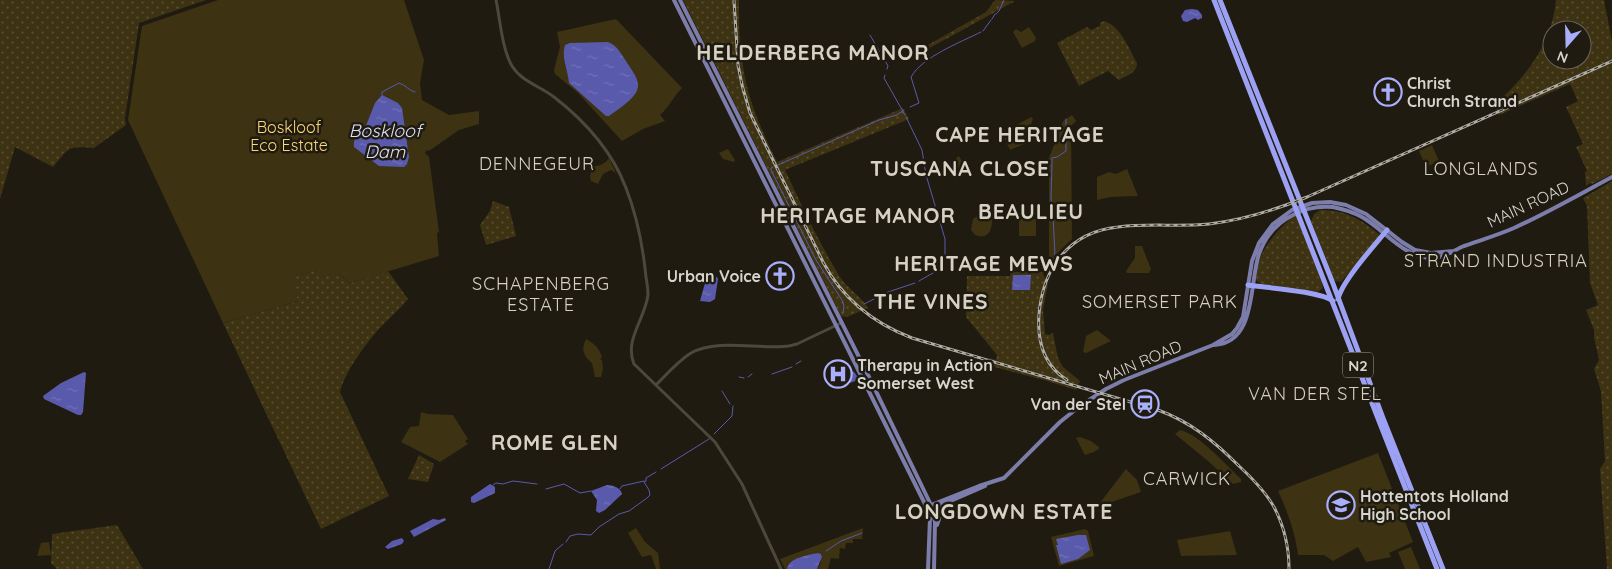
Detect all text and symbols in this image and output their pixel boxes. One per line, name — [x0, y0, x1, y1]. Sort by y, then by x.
north arrow — [1542, 20, 1592, 70]
district label: HELDERBERG MANOR — [696, 39, 930, 65]
text: N — [1555, 47, 1570, 67]
place label: Christ Church Strand — [1407, 73, 1517, 111]
church icon: Christ Church Strand — [1373, 77, 1403, 107]
park label: Boskloof Eco Estate — [250, 117, 328, 155]
water label: Boskloof Dam — [349, 119, 425, 163]
district label: CAPE HERITAGE — [935, 121, 1105, 147]
district label: DENNEGEUR — [479, 152, 595, 175]
district label: TUSCANA CLOSE — [870, 155, 1050, 181]
district label: LONGLANDS — [1423, 157, 1539, 180]
street label: MAIN ROAD — [1484, 176, 1572, 232]
district label: BEAULIEU — [978, 198, 1084, 224]
district label: HERITAGE MANOR — [760, 202, 956, 228]
district label: STRAND INDUSTRIA — [1404, 249, 1588, 272]
district label: HERITAGE MEWS — [894, 250, 1074, 276]
church icon: Urban Voice — [765, 261, 795, 291]
place label: Urban Voice — [667, 266, 761, 286]
district label: SCHAPENBERG ESTATE — [472, 272, 610, 316]
district label: THE VINES — [873, 288, 989, 314]
district label: SOMERSET PARK — [1082, 290, 1238, 313]
street label: MAIN ROAD — [1095, 336, 1185, 388]
road number: N2 — [1343, 352, 1373, 378]
place label: Therapy in Action Somerset West — [857, 355, 993, 393]
hospital icon: Therapy in Action Somerset West — [823, 359, 853, 389]
district label: VAN DER STEL — [1248, 382, 1382, 405]
station icon: Van der Stel — [1130, 389, 1160, 419]
place label: Van der Stel — [1031, 394, 1126, 414]
district label: ROME GLEN — [491, 429, 619, 455]
district label: CARWICK — [1143, 467, 1231, 490]
place label: Hottentots Holland High School — [1360, 486, 1509, 524]
school or university icon: Hottentots Holland High School — [1326, 490, 1356, 520]
district label: LONGDOWN ESTATE — [895, 498, 1113, 524]

